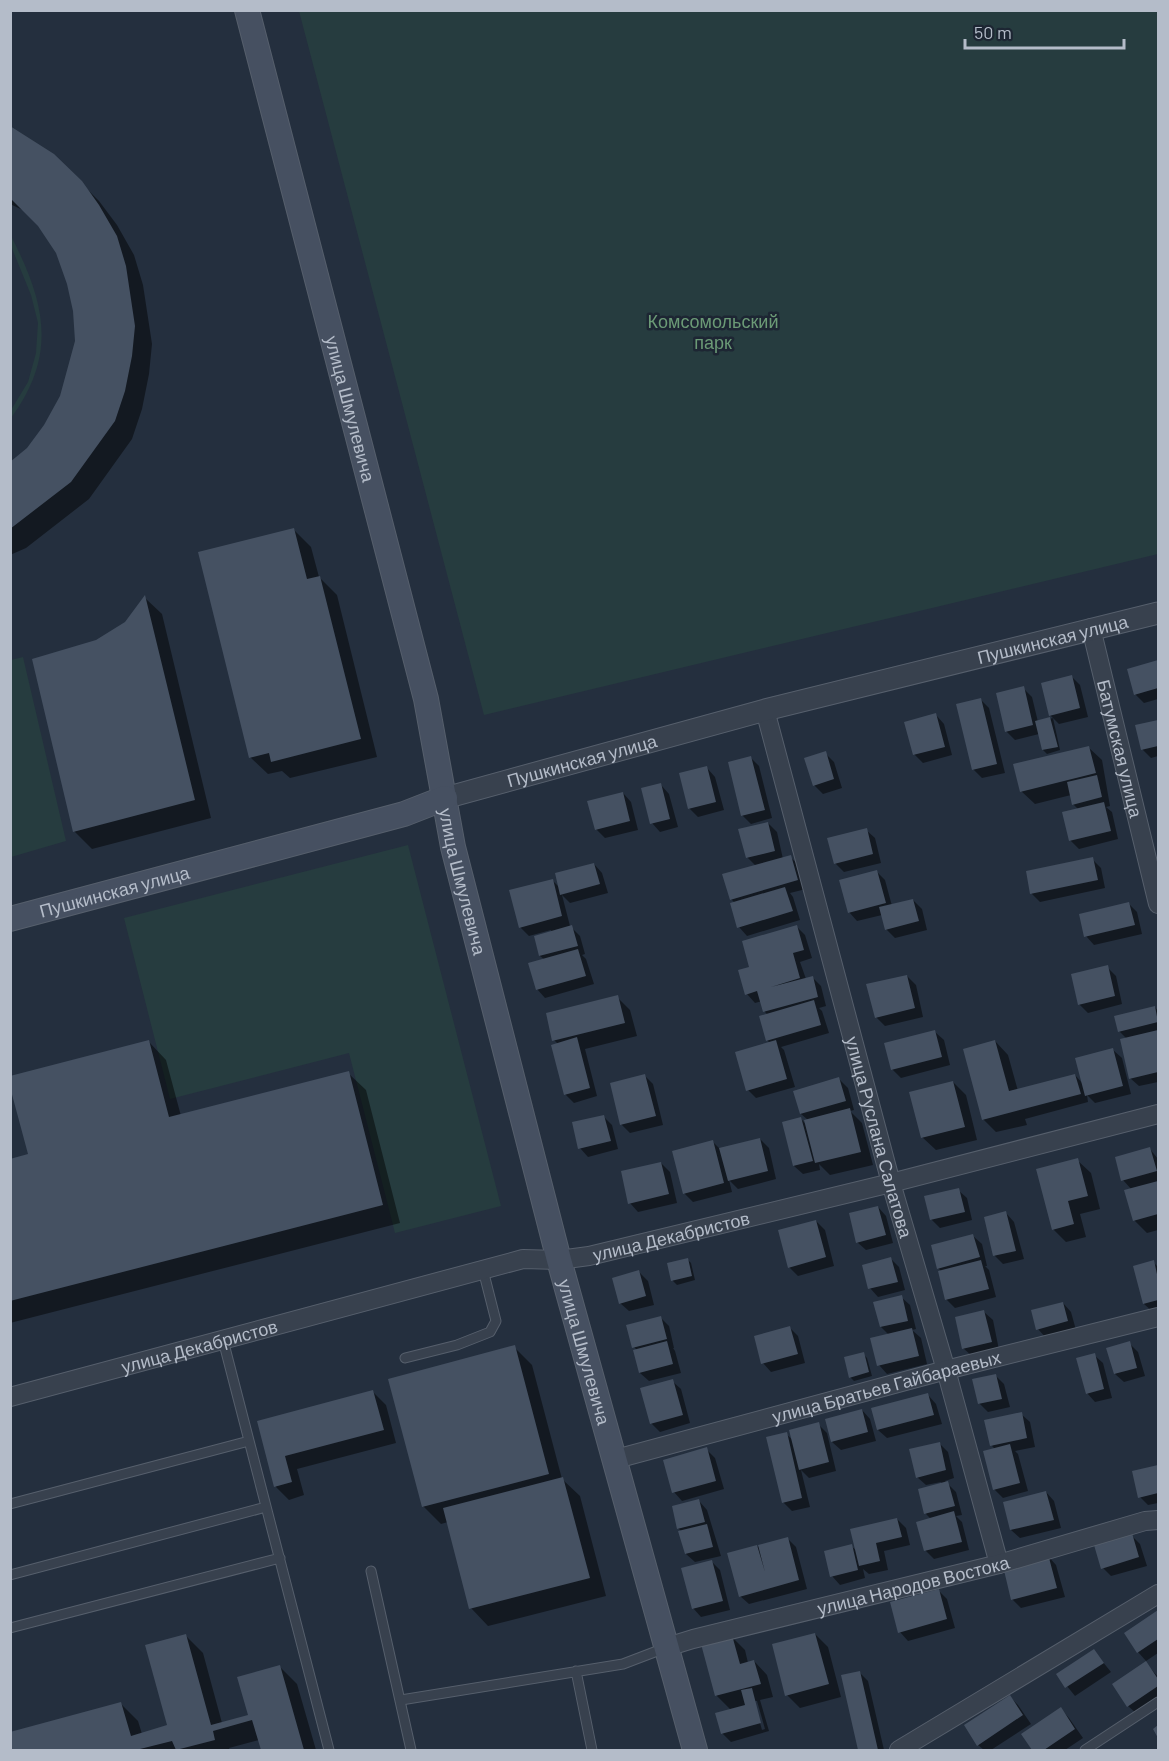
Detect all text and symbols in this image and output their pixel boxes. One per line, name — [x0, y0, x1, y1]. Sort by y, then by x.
scale bar — [965, 12, 1124, 50]
text: 50 m — [974, 21, 1012, 43]
park label: Комсомольский парк — [648, 310, 778, 353]
street label: улица Шмулевича — [321, 333, 380, 485]
street label: Пушкинская улица — [975, 610, 1131, 668]
street label: Батумская улица — [1093, 677, 1148, 821]
street label: Пушкинская улица — [505, 729, 660, 791]
street label: улица Шмулевича — [435, 806, 491, 958]
street label: Пушкинская улица — [37, 860, 193, 922]
street label: улица Руслана Салатова — [841, 1034, 918, 1241]
street label: улица Декабристов — [590, 1207, 752, 1266]
street label: улица Шмулевича — [554, 1276, 615, 1428]
street label: улица Декабристов — [119, 1315, 280, 1378]
street label: улица Братьев Гайбараевых — [770, 1346, 1003, 1427]
street label: улица Народов Востока — [815, 1550, 1013, 1619]

